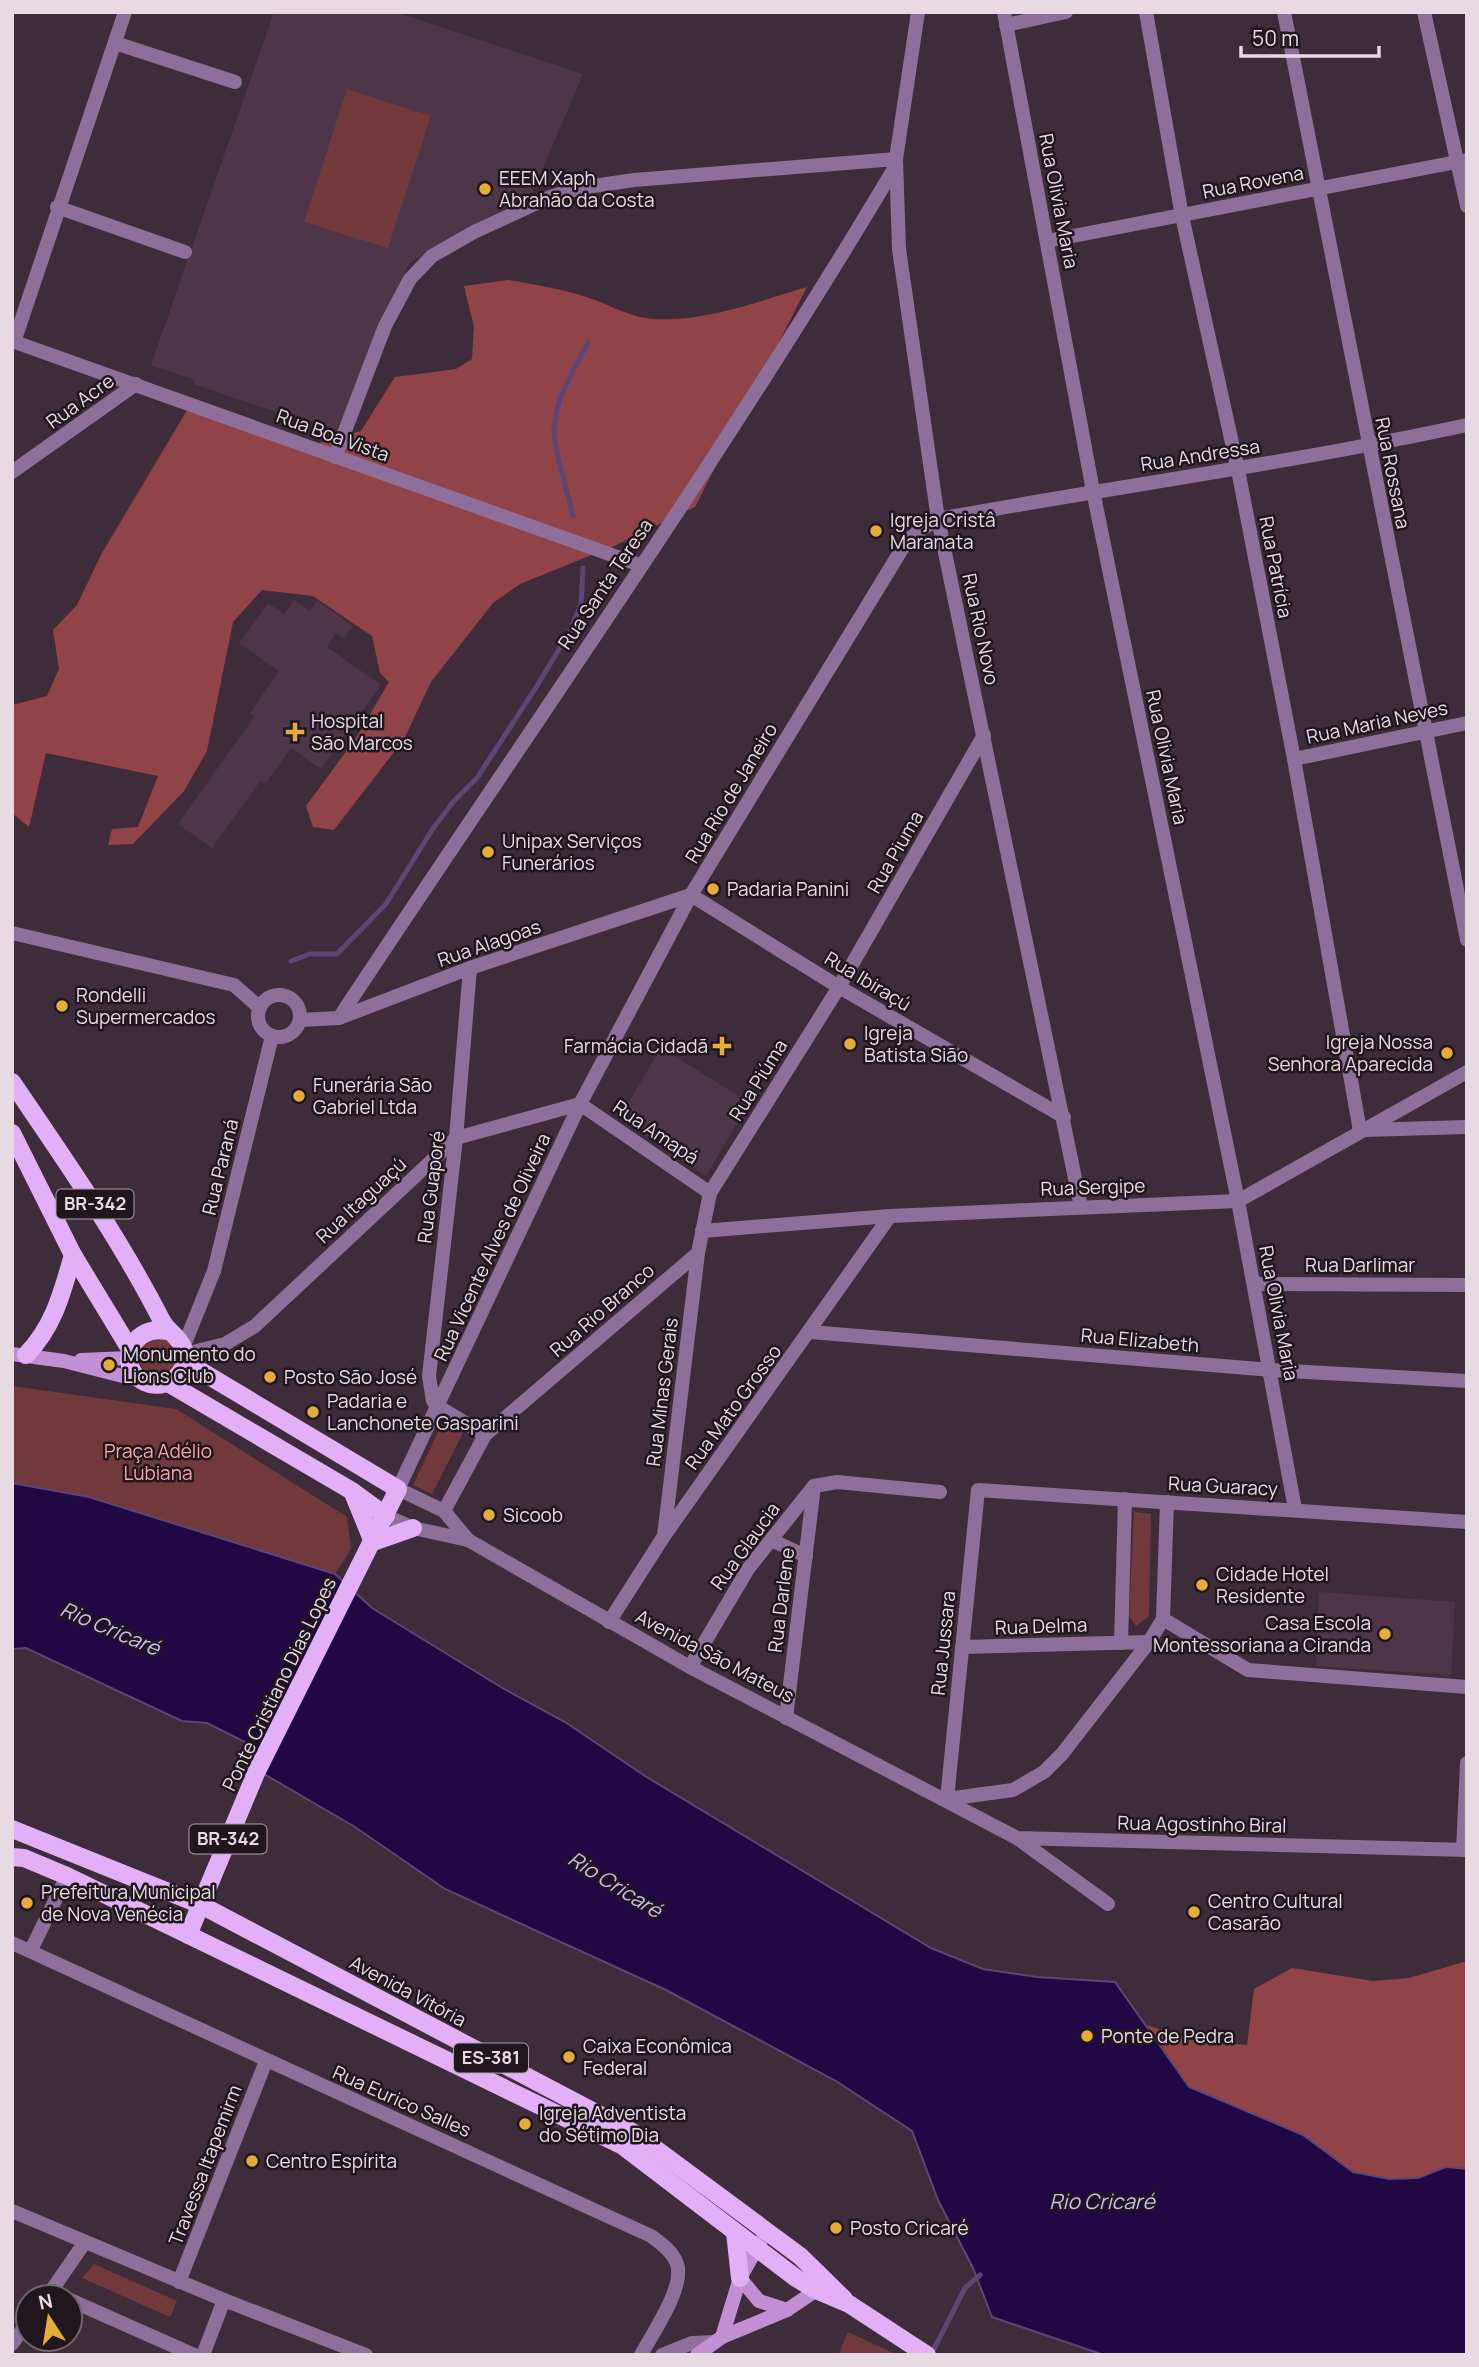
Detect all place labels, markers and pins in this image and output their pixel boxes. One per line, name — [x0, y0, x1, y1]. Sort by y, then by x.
place label: EEEM Xaph Abrahão da Costa — [499, 165, 655, 213]
marker: EEEM Xaph Abrahão da Costa — [477, 181, 493, 197]
place label: Igreja Cristâ Maranata — [890, 507, 996, 555]
marker: Igreja Cristâ Maranata — [868, 523, 884, 539]
place label: Hospital São Marcos — [311, 708, 413, 756]
marker: Hospital São Marcos — [285, 722, 305, 742]
place label: Unipax Serviços Funerários — [502, 828, 642, 876]
marker: Unipax Serviços Funerários — [480, 844, 496, 860]
place label: Padaria Panini — [727, 876, 849, 902]
marker: Padaria Panini — [705, 881, 721, 897]
place label: Rondelli Supermercados — [76, 982, 215, 1030]
marker: Rondelli Supermercados — [54, 998, 70, 1014]
place label: Igreja Batista Sião — [864, 1020, 968, 1068]
place label: Igreja Nossa Senhora Aparecida — [1268, 1029, 1433, 1077]
place label: Farmácia Cidadã — [564, 1033, 708, 1059]
marker: Igreja Batista Sião — [842, 1036, 858, 1052]
marker: Farmácia Cidadã — [714, 1038, 730, 1054]
marker: Igreja Nossa Senhora Aparecida — [1439, 1045, 1455, 1061]
place label: Funerária São Gabriel Ltda — [313, 1072, 432, 1120]
marker: Funerária São Gabriel Ltda — [291, 1088, 307, 1104]
place label: Monumento do Lions Club — [123, 1341, 256, 1389]
marker: Monumento do Lions Club — [101, 1357, 117, 1373]
place label: Posto São José — [284, 1364, 417, 1390]
marker: Posto São José — [262, 1369, 278, 1385]
place label: Padaria e Lanchonete Gasparini — [327, 1388, 519, 1436]
marker: Padaria e Lanchonete Gasparini — [305, 1404, 321, 1420]
place label: Sicoob — [503, 1502, 563, 1528]
marker: Sicoob — [481, 1507, 497, 1523]
place label: Cidade Hotel Residente — [1216, 1561, 1329, 1609]
marker: Cidade Hotel Residente — [1194, 1577, 1210, 1593]
place label: Casa Escola Montessoriana a Ciranda — [1153, 1610, 1371, 1658]
marker: Casa Escola Montessoriana a Ciranda — [1377, 1626, 1393, 1642]
place label: Prefeitura Municipal de Nova Venécia — [41, 1879, 216, 1927]
place label: Centro Cultural Casarão — [1208, 1888, 1343, 1936]
marker: Prefeitura Municipal de Nova Venécia — [19, 1895, 35, 1911]
marker: Centro Cultural Casarão — [1186, 1904, 1202, 1920]
place label: Ponte de Pedra — [1101, 2023, 1234, 2049]
marker: Ponte de Pedra — [1079, 2028, 1095, 2044]
place label: Caixa Econômica Federal — [583, 2033, 732, 2081]
marker: Caixa Econômica Federal — [561, 2049, 577, 2065]
place label: Igreja Adventista do Sétimo Dia — [539, 2100, 686, 2148]
marker: Igreja Adventista do Sétimo Dia — [517, 2116, 533, 2132]
place label: Centro Espírita — [266, 2148, 397, 2174]
marker: Centro Espírita — [244, 2153, 260, 2169]
place label: Posto Cricaré — [850, 2215, 969, 2241]
marker: Posto Cricaré — [828, 2220, 844, 2236]

